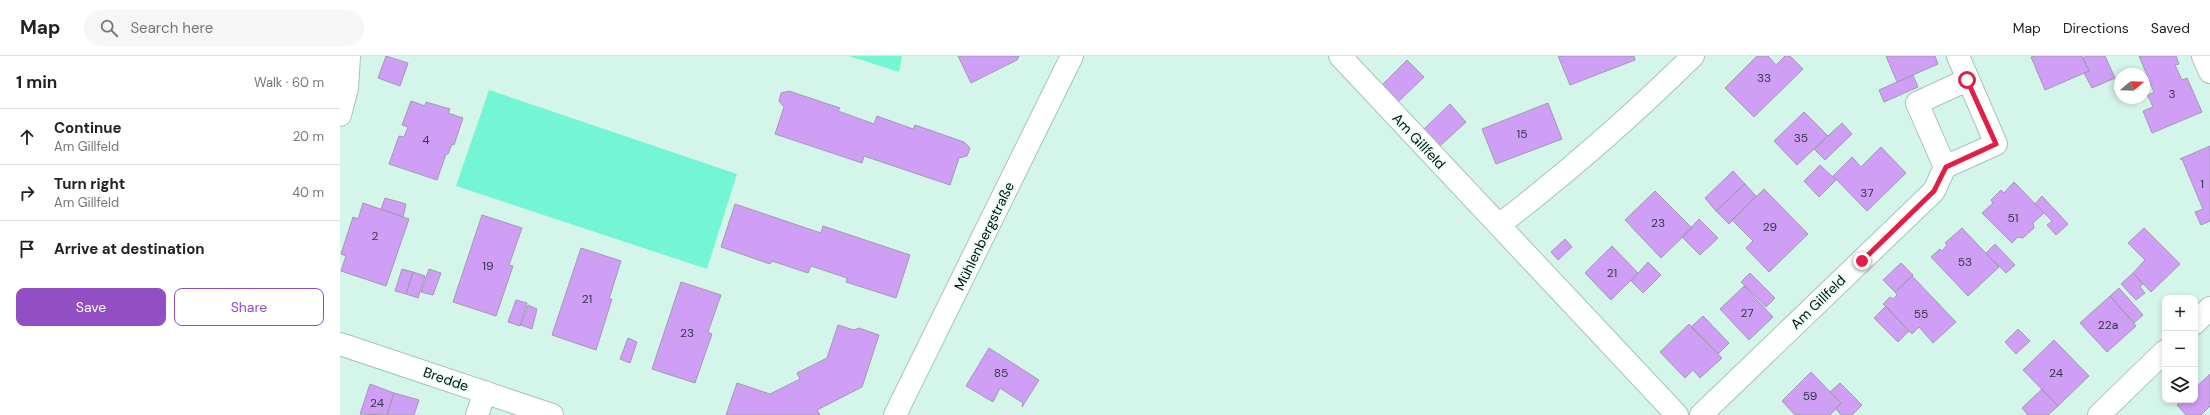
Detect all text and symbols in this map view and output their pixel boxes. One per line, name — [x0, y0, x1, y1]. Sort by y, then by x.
search box — [84, 10, 364, 46]
text: Map — [20, 15, 60, 40]
icon: search — [98, 17, 120, 39]
text: Search here — [130, 18, 213, 38]
text: Map — [2013, 19, 2041, 37]
text: Directions — [2063, 19, 2129, 37]
text: Saved — [2151, 19, 2190, 37]
north arrow — [2114, 68, 2150, 104]
house number: 33 — [1757, 70, 1771, 86]
text: 1 min — [16, 71, 57, 93]
route start — [1958, 71, 1976, 89]
text: Walk · 60 m — [254, 74, 324, 91]
house number: 3 — [2168, 86, 2176, 102]
street label: Am Gillfeld — [1389, 109, 1449, 173]
text: Continue — [54, 118, 122, 138]
icon: ahead — [16, 126, 38, 148]
house number: 15 — [1516, 126, 1528, 142]
text: 20 m — [293, 128, 324, 145]
house number: 35 — [1794, 130, 1808, 146]
house number: 4 — [422, 132, 430, 148]
text: Am Gillfeld — [54, 138, 119, 155]
text: Turn right — [54, 174, 125, 194]
house number: 1 — [2200, 176, 2204, 192]
street label: Mühlenbergstraße — [950, 179, 1018, 293]
icon: right — [16, 182, 38, 204]
text: 40 m — [292, 184, 324, 201]
house number: 37 — [1860, 185, 1874, 201]
text: Am Gillfeld — [54, 194, 119, 211]
house number: 51 — [2007, 210, 2019, 226]
house number: 23 — [1651, 215, 1665, 231]
house number: 29 — [1763, 219, 1777, 235]
house number: 2 — [372, 228, 379, 244]
icon: arrive — [16, 238, 38, 260]
text: Arrive at destination — [54, 239, 205, 259]
route end — [1853, 252, 1871, 270]
house number: 53 — [1958, 254, 1972, 270]
house number: 19 — [482, 258, 494, 274]
house number: 21 — [1607, 265, 1617, 281]
street label: Am Gillfeld — [1787, 271, 1849, 333]
button: Save — [16, 288, 166, 326]
button: Share — [174, 288, 324, 326]
house number: 21 — [582, 291, 592, 307]
map controls — [2162, 295, 2198, 403]
button: + — [2162, 295, 2198, 331]
house number: 27 — [1740, 305, 1754, 321]
house number: 55 — [1914, 306, 1928, 322]
house number: 22a — [2098, 317, 2118, 333]
house number: 23 — [680, 325, 694, 341]
button: − — [2162, 331, 2198, 367]
street label: Bredde — [421, 363, 471, 395]
house number: 85 — [994, 365, 1008, 381]
house number: 24 — [2049, 365, 2063, 381]
button: layers — [2162, 367, 2198, 403]
house number: 59 — [1803, 388, 1817, 404]
house number: 24 — [370, 395, 384, 411]

